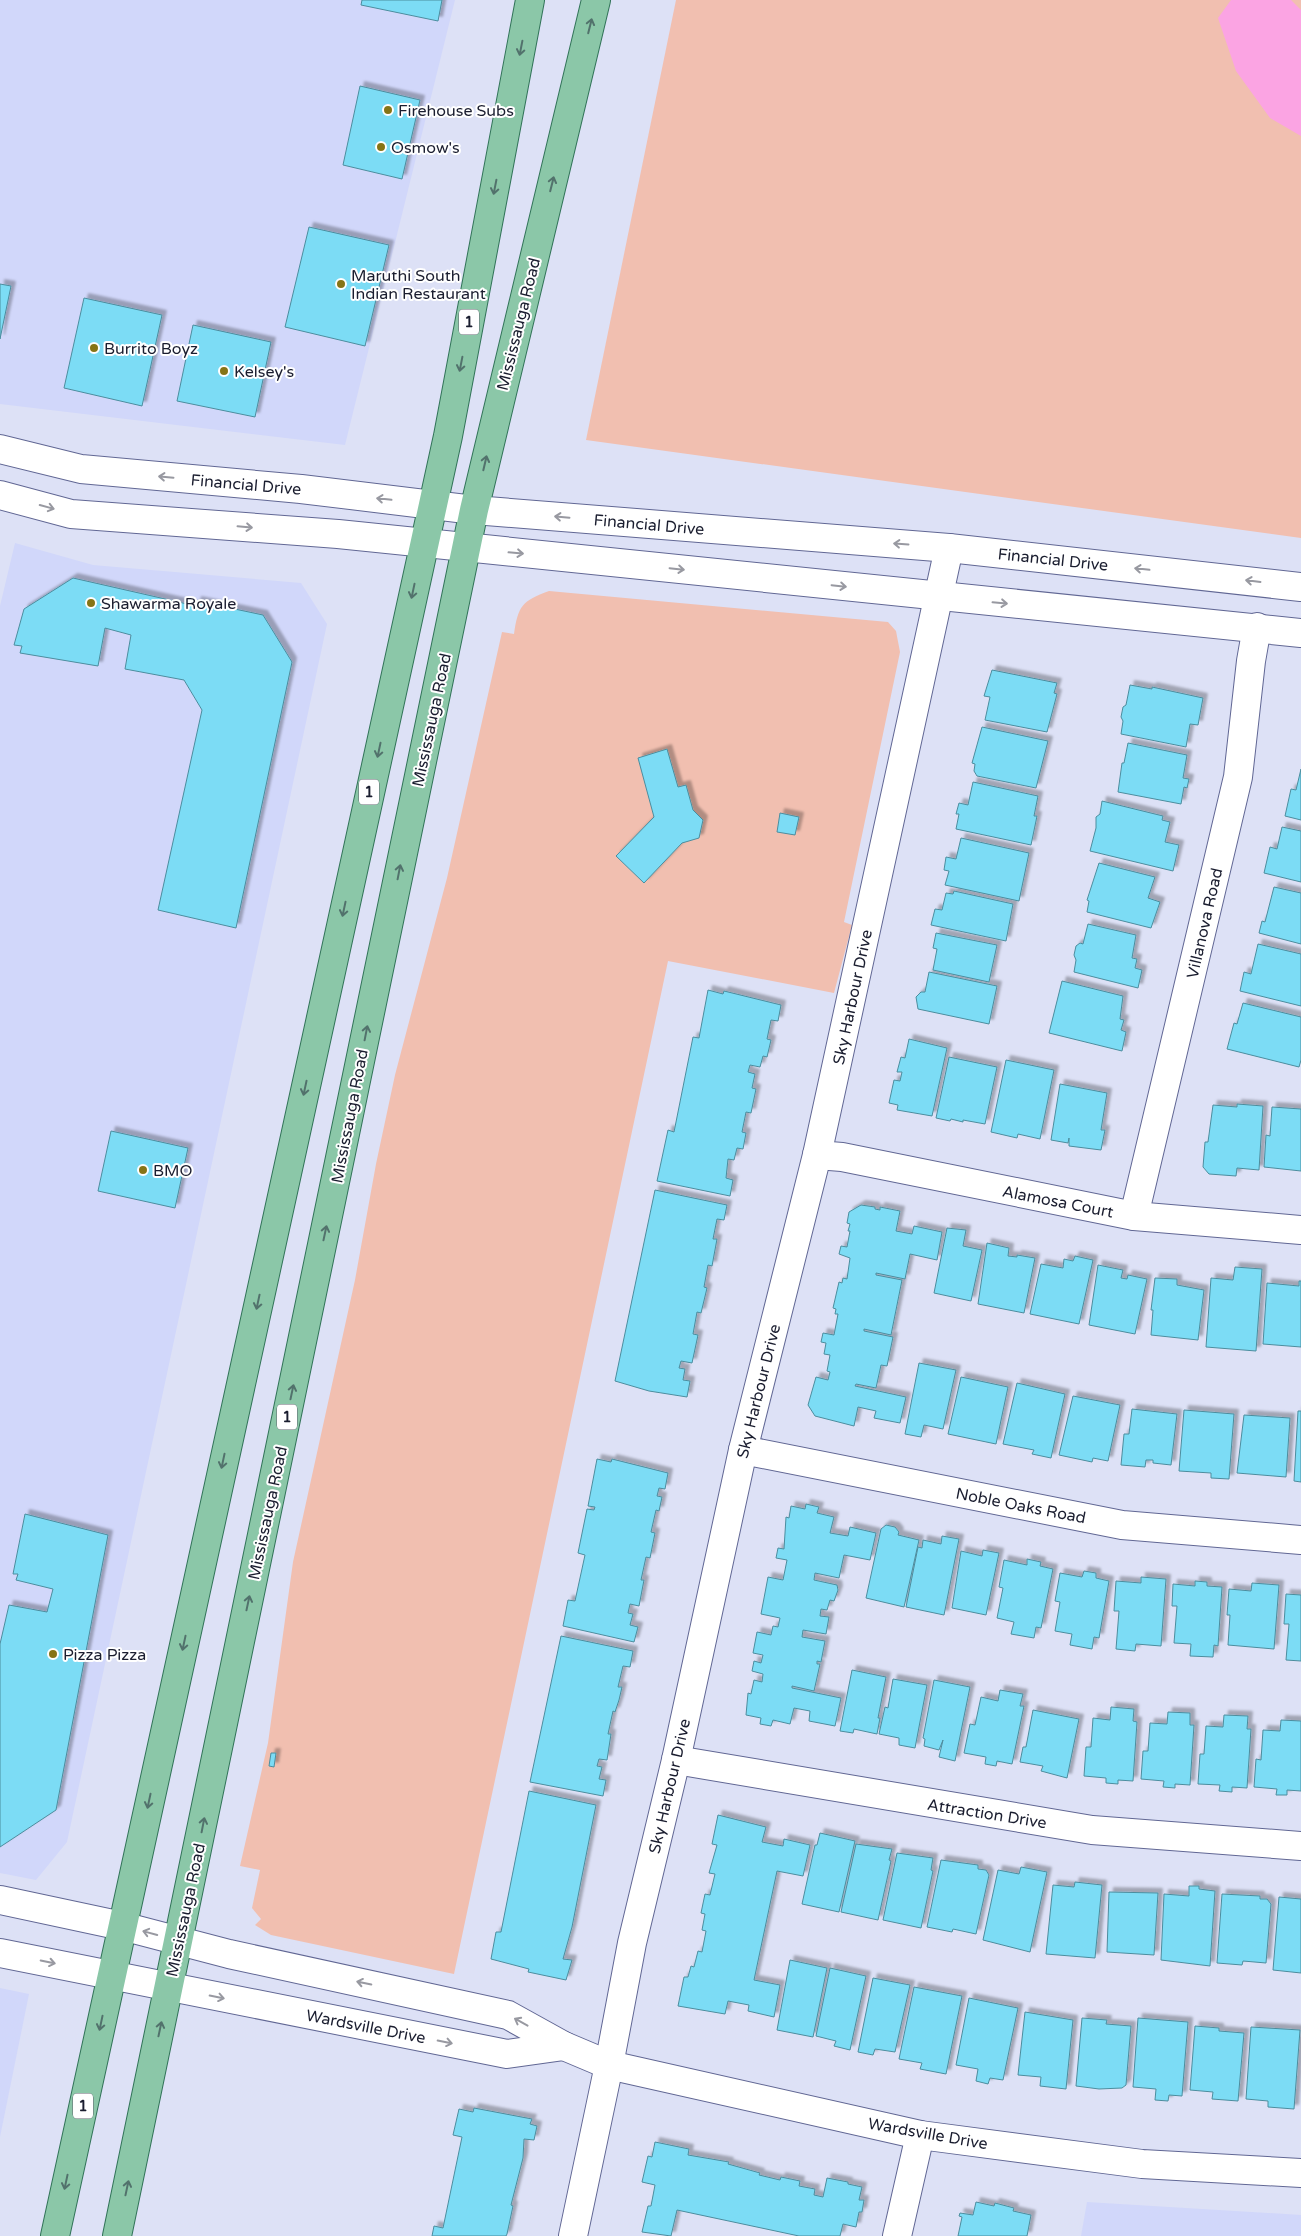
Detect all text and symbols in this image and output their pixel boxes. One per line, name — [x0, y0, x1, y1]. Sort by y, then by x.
one-way arrow — [586, 19, 595, 35]
one-way arrow — [515, 40, 525, 56]
place label: Firehouse Subs — [398, 101, 514, 121]
marker: Firehouse Subs — [382, 104, 394, 116]
place label: Osmow's — [391, 138, 460, 158]
marker: Osmow's — [375, 141, 387, 153]
one-way arrow — [548, 177, 557, 193]
one-way arrow — [489, 178, 499, 194]
street label: Mississauga Road — [493, 256, 545, 393]
place label: Maruthi South Indian Restaurant — [351, 266, 486, 304]
marker: Maruthi South Indian Restaurant — [335, 278, 347, 290]
road number: 1 — [459, 310, 479, 334]
place label: Burrito Boyz — [104, 339, 198, 359]
marker: Burrito Boyz — [88, 342, 100, 354]
one-way arrow — [456, 355, 466, 371]
place label: Kelsey's — [234, 362, 294, 382]
marker: Kelsey's — [218, 365, 230, 377]
one-way arrow — [481, 455, 490, 471]
street label: Financial Drive — [190, 470, 302, 500]
one-way arrow — [158, 472, 174, 482]
one-way arrow — [377, 494, 393, 504]
one-way arrow — [39, 503, 55, 513]
street label: Financial Drive — [593, 510, 705, 540]
one-way arrow — [554, 512, 570, 522]
one-way arrow — [237, 522, 253, 532]
one-way arrow — [893, 539, 909, 549]
street label: Financial Drive — [997, 544, 1109, 576]
one-way arrow — [507, 548, 523, 558]
one-way arrow — [669, 564, 685, 574]
one-way arrow — [1135, 564, 1151, 574]
one-way arrow — [1245, 576, 1261, 586]
one-way arrow — [831, 581, 847, 591]
one-way arrow — [408, 583, 417, 599]
place label: Shawarma Royale — [101, 594, 236, 614]
marker: Shawarma Royale — [85, 597, 97, 609]
one-way arrow — [992, 598, 1008, 608]
street label: Mississauga Road — [408, 652, 456, 789]
one-way arrow — [373, 742, 383, 758]
road number: 1 — [359, 780, 379, 804]
one-way arrow — [394, 864, 404, 880]
street label: Villanova Road — [1183, 866, 1227, 981]
one-way arrow — [339, 901, 348, 917]
street label: Sky Harbour Drive — [829, 928, 877, 1067]
one-way arrow — [362, 1025, 371, 1041]
street label: Mississauga Road — [327, 1047, 373, 1185]
one-way arrow — [300, 1080, 309, 1096]
place label: BMO — [153, 1161, 193, 1181]
marker: BMO — [137, 1164, 149, 1176]
street label: Alamosa Court — [1001, 1181, 1115, 1223]
one-way arrow — [321, 1226, 330, 1242]
one-way arrow — [253, 1293, 262, 1309]
street label: Sky Harbour Drive — [733, 1322, 785, 1460]
one-way arrow — [288, 1385, 297, 1401]
road number: 1 — [277, 1404, 297, 1430]
street label: Mississauga Road — [244, 1445, 292, 1582]
one-way arrow — [218, 1452, 228, 1468]
street label: Noble Oaks Road — [954, 1484, 1088, 1528]
one-way arrow — [244, 1595, 254, 1611]
one-way arrow — [178, 1634, 188, 1650]
place label: Pizza Pizza — [63, 1645, 146, 1665]
marker: Pizza Pizza — [47, 1648, 59, 1660]
street label: Sky Harbour Drive — [645, 1717, 695, 1856]
one-way arrow — [144, 1793, 153, 1809]
street label: Attraction Drive — [926, 1795, 1048, 1833]
one-way arrow — [199, 1817, 208, 1833]
street label: Mississauga Road — [162, 1842, 210, 1979]
one-way arrow — [143, 1928, 159, 1938]
one-way arrow — [39, 1958, 55, 1968]
one-way arrow — [356, 1978, 372, 1987]
one-way arrow — [209, 1992, 225, 2002]
street label: Wardsville Drive — [304, 2006, 427, 2048]
one-way arrow — [96, 2015, 105, 2031]
one-way arrow — [514, 2017, 529, 2026]
one-way arrow — [156, 2022, 166, 2038]
one-way arrow — [437, 2038, 453, 2047]
road number: 1 — [73, 2094, 93, 2118]
street label: Wardsville Drive — [866, 2114, 989, 2154]
one-way arrow — [61, 2174, 71, 2190]
one-way arrow — [123, 2181, 132, 2197]

